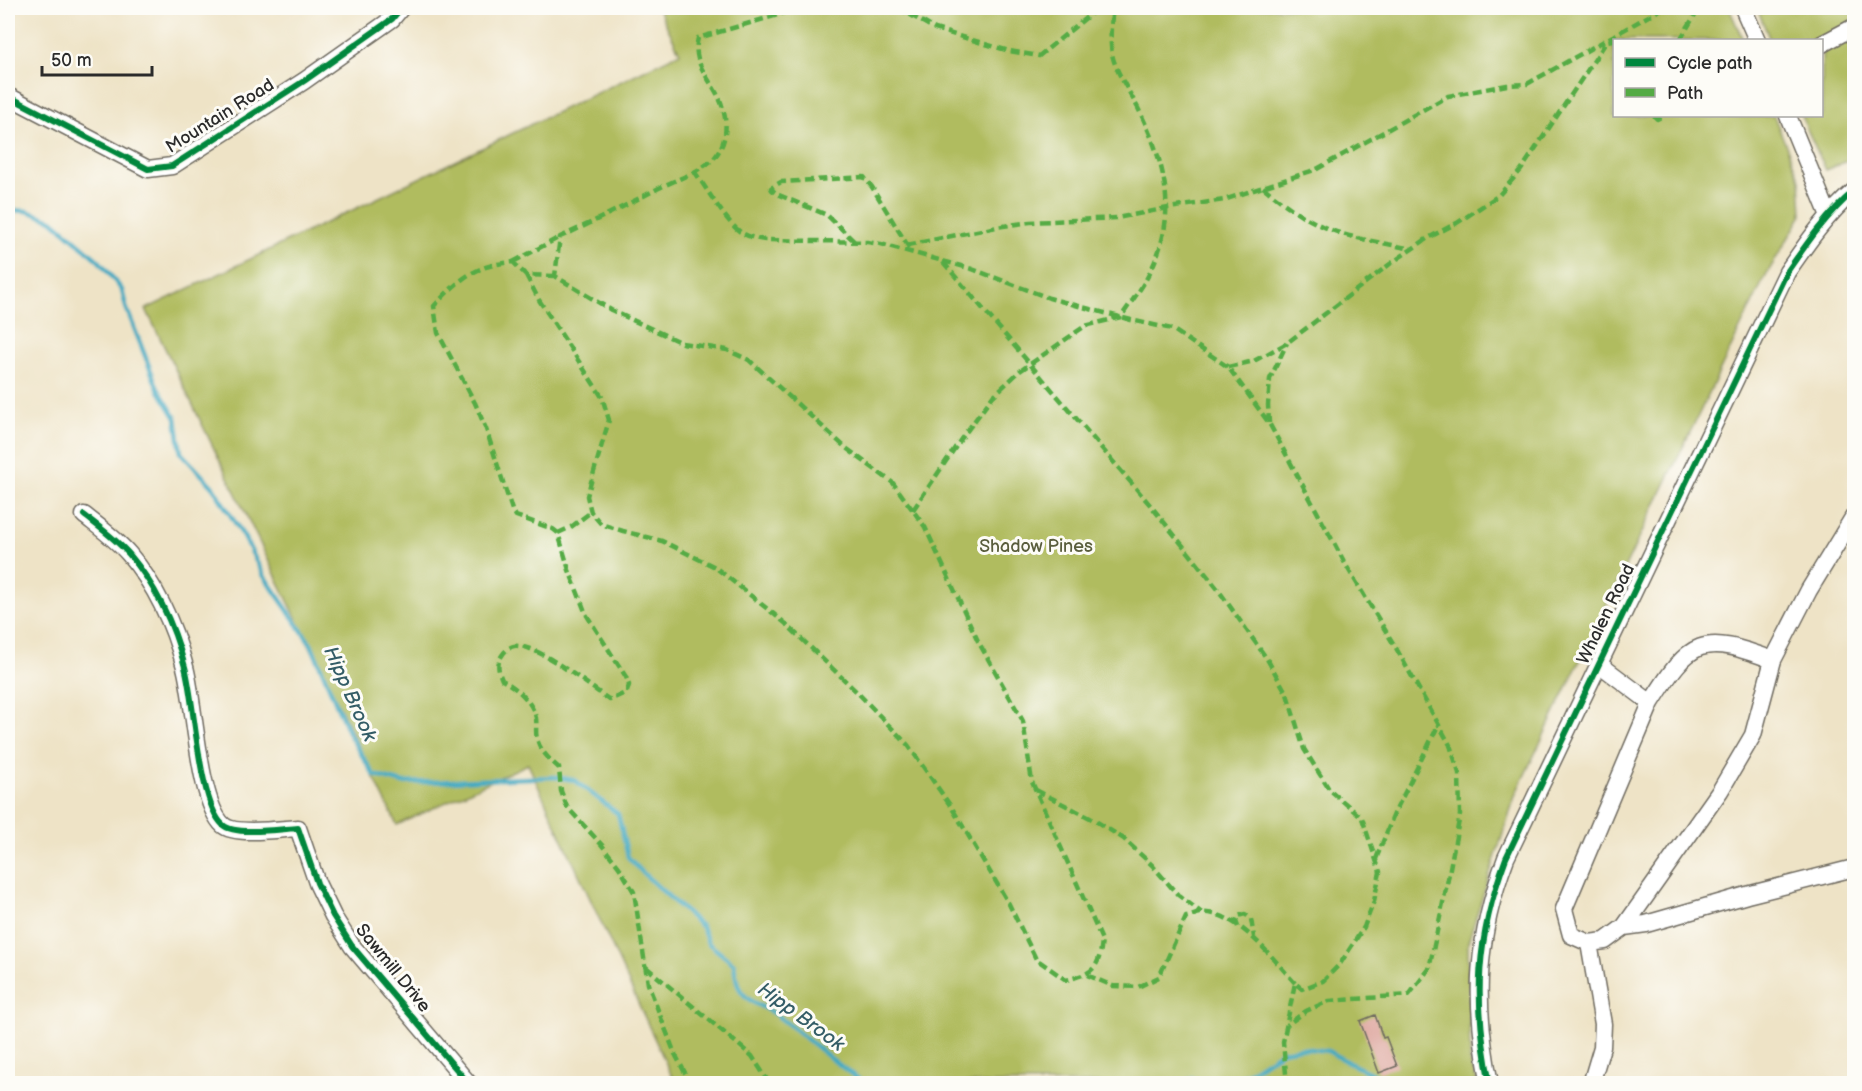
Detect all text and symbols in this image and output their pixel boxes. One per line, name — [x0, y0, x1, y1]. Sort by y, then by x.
scale bar — [42, 39, 152, 77]
legend — [1613, 39, 1823, 117]
text: 50 m — [51, 50, 92, 71]
text: Cycle path — [1667, 53, 1753, 74]
street label: Mountain Road — [162, 74, 278, 158]
text: Path — [1667, 83, 1703, 104]
park label: Shadow Pines — [979, 536, 1093, 557]
street label: Whalen Road — [1573, 560, 1639, 668]
water label: Hipp Brook — [318, 643, 382, 746]
street label: Sawmill Drive — [351, 920, 435, 1017]
water label: Hipp Brook — [753, 977, 850, 1057]

